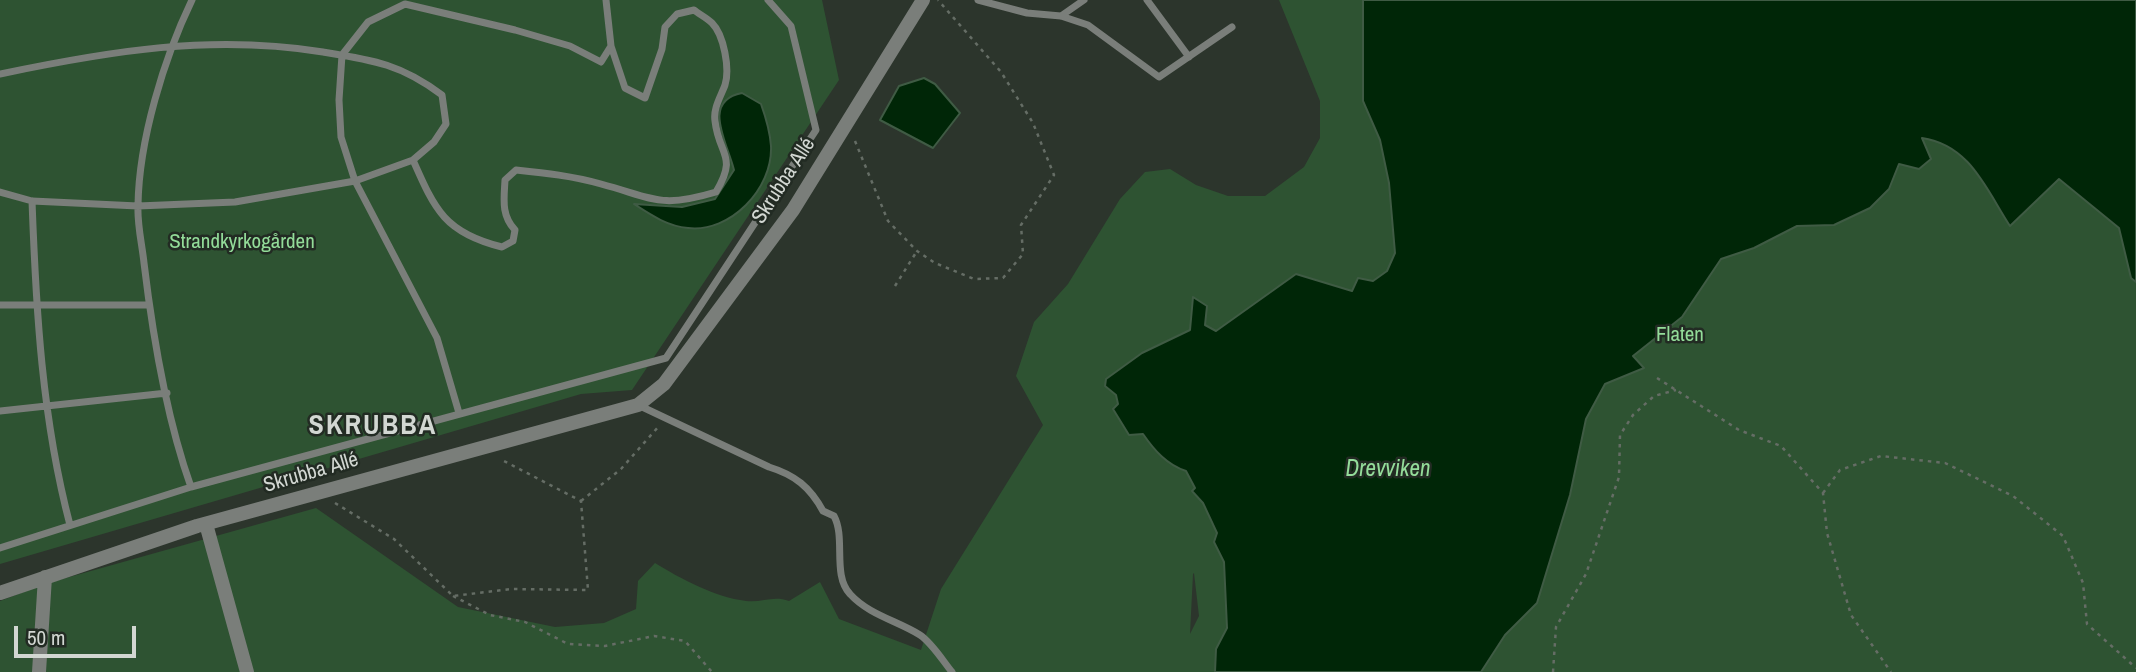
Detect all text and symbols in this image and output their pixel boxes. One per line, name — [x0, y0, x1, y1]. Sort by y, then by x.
street label: Skrubba Allé — [747, 133, 821, 229]
park label: Strandkyrkogården — [169, 229, 315, 255]
park label: Flaten — [1656, 322, 1704, 348]
district label: SKRUBBA — [309, 409, 437, 443]
street label: Skrubba Allé — [261, 447, 361, 499]
water label: Drevviken — [1346, 456, 1430, 484]
scale bar — [18, 612, 140, 656]
text: 50 m — [27, 623, 65, 652]

